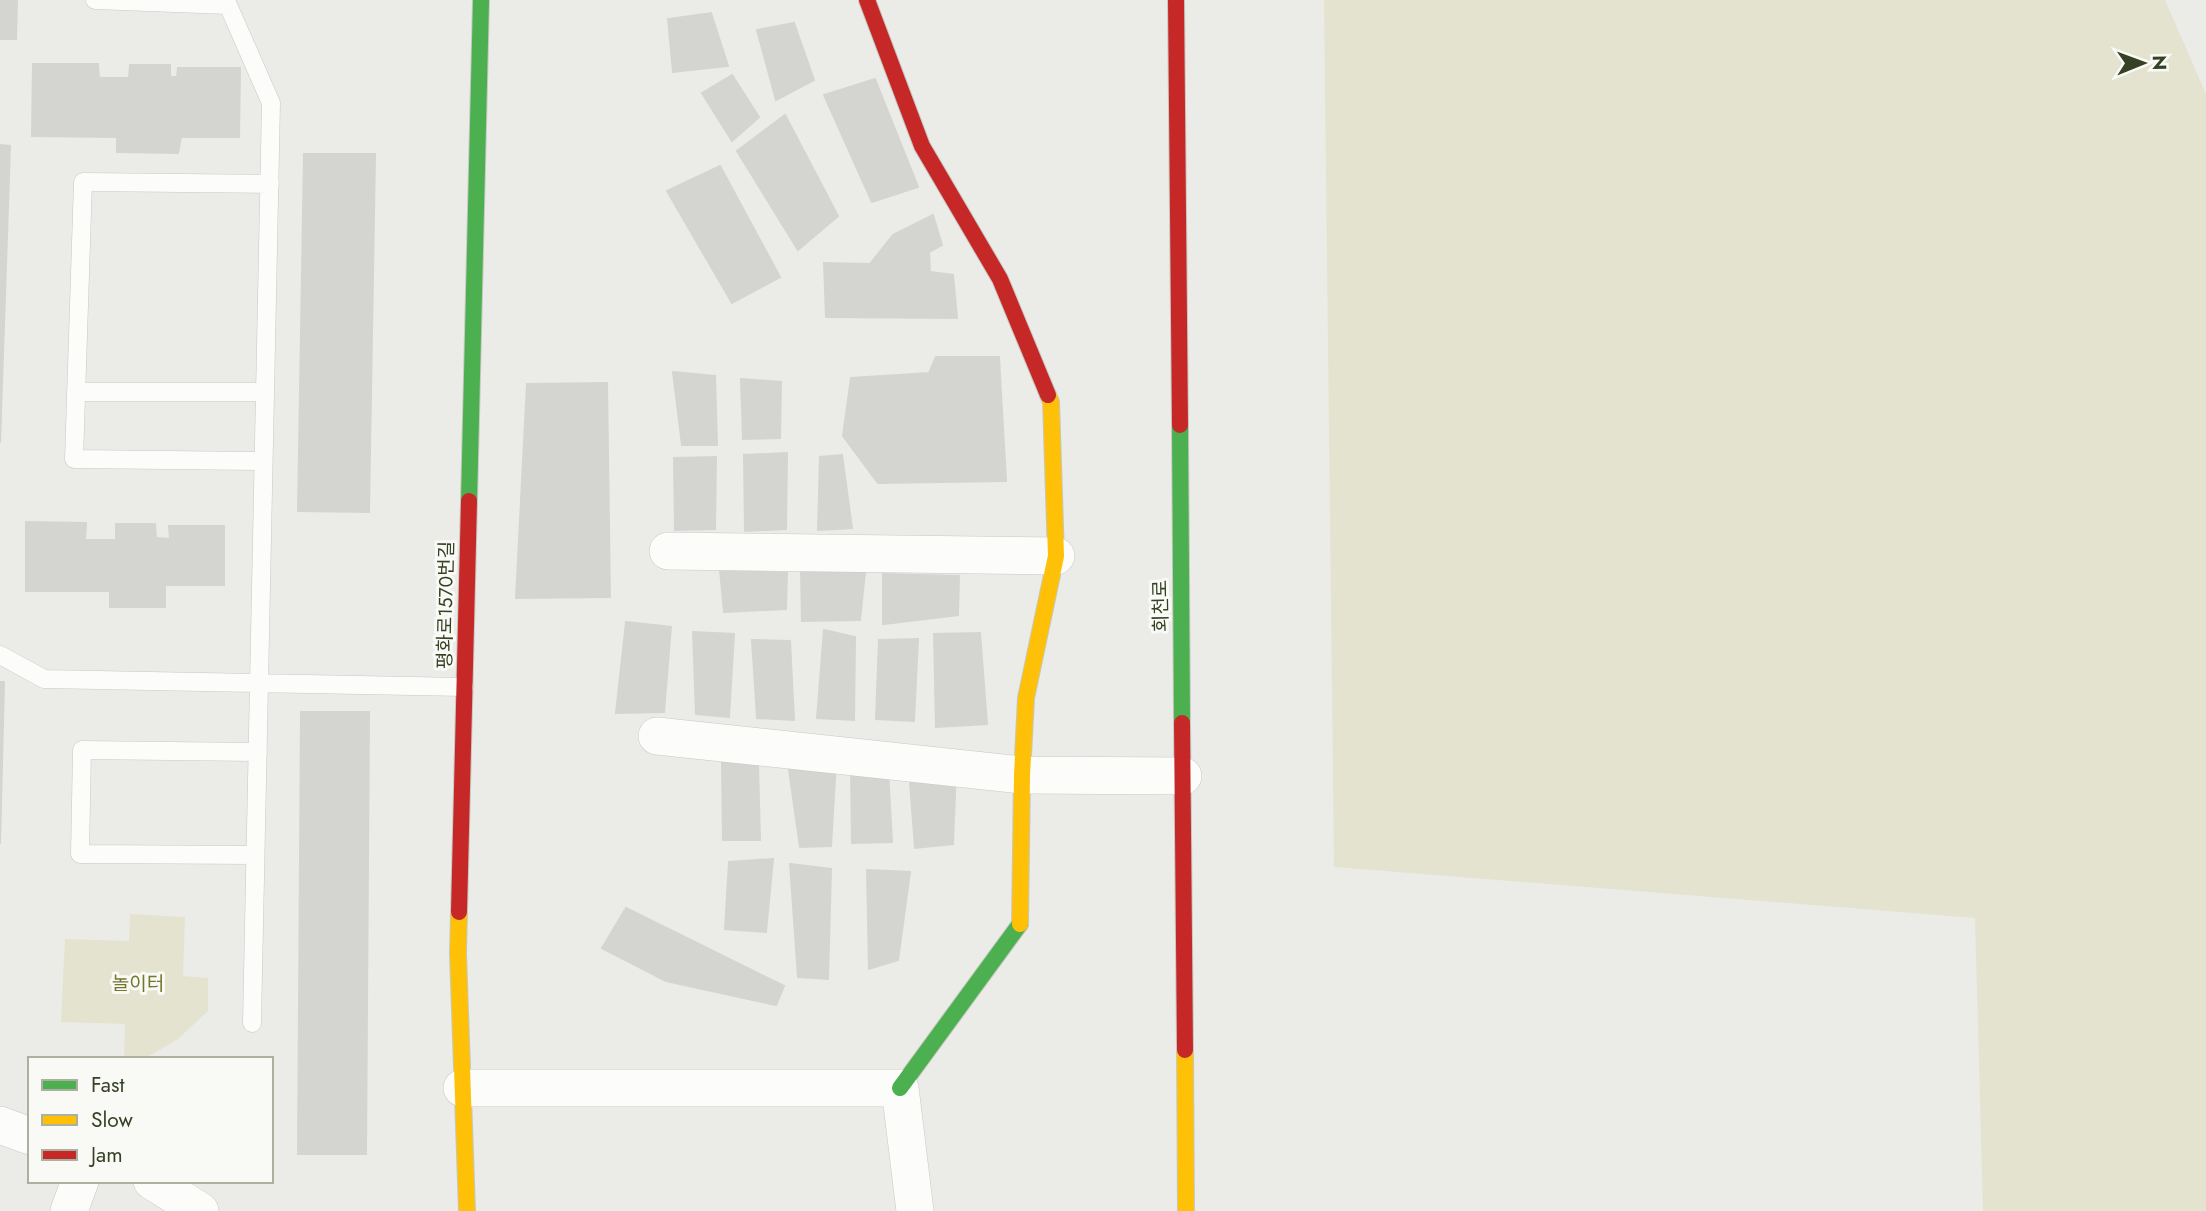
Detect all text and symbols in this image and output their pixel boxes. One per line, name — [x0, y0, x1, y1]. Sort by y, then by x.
north arrow — [2108, 28, 2178, 98]
text: N — [2146, 55, 2173, 70]
street label: 평화로1570번길 — [431, 541, 460, 669]
street label: 회천로 — [1147, 580, 1174, 632]
park label: 놀이터 — [112, 970, 164, 997]
legend — [28, 1057, 273, 1183]
text: Fast — [91, 1070, 124, 1100]
text: Slow — [91, 1105, 133, 1135]
text: Jam — [88, 1140, 123, 1170]

